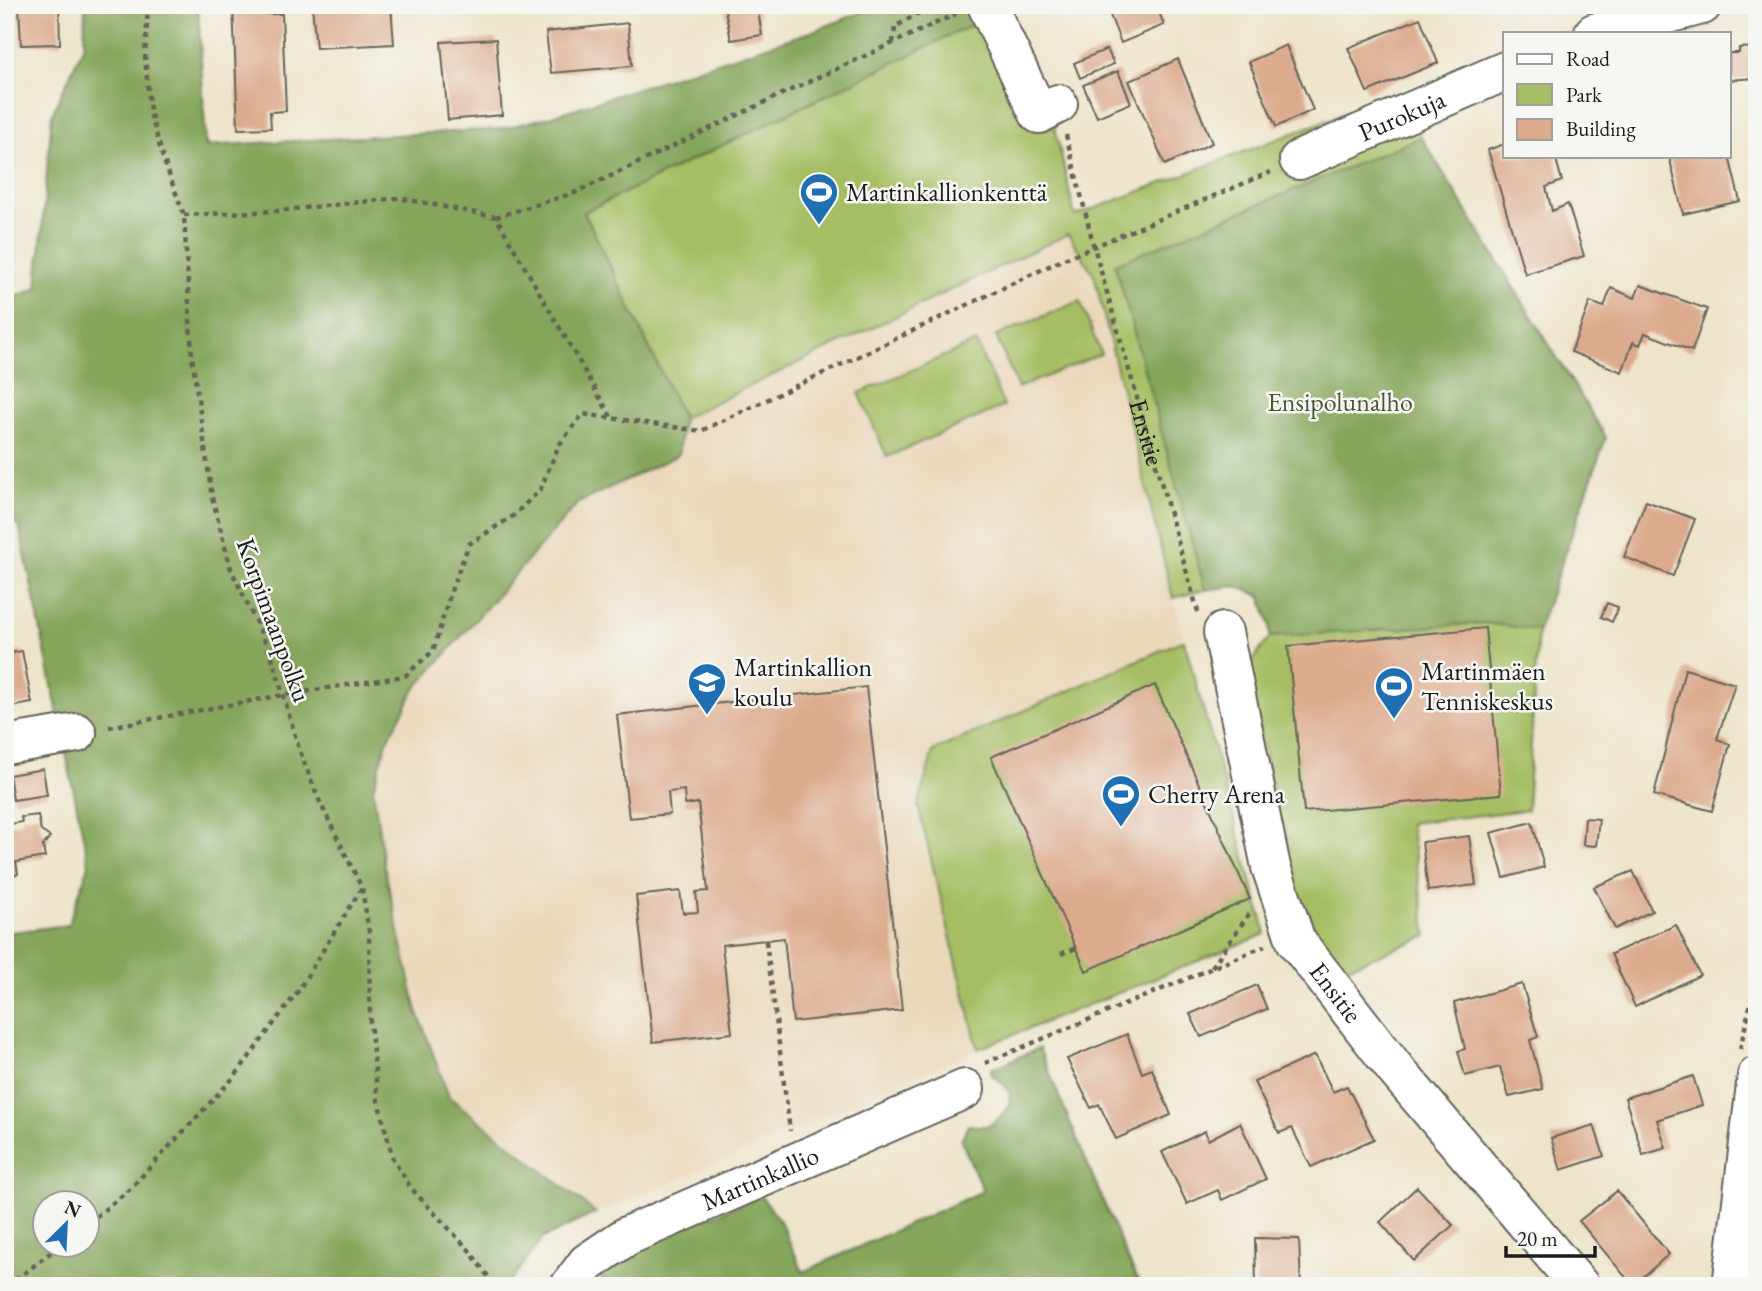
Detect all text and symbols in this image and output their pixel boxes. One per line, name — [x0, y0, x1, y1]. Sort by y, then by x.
legend — [1503, 32, 1730, 158]
text: Road — [1566, 45, 1610, 72]
text: Park — [1566, 81, 1603, 108]
street label: Purokuja — [1353, 82, 1451, 149]
text: Building — [1566, 115, 1636, 142]
sports icon: Martinkallionkenttä — [798, 171, 840, 226]
place label: Martinkallionkenttä — [846, 175, 1048, 209]
park label: Ensipolunalho — [1267, 385, 1413, 419]
street label: Ensitie — [1121, 395, 1172, 469]
street label: Korpimaanpolku — [229, 533, 319, 707]
place label: Martinkallion koulu — [734, 650, 873, 714]
place label: Martinmäen Tenniskeskus — [1421, 654, 1553, 718]
school or university icon: Martinkallion koulu — [686, 661, 728, 716]
sports icon: Martinmäen Tenniskeskus — [1373, 665, 1415, 720]
sports icon: Cherry Arena — [1100, 773, 1142, 828]
place label: Cherry Arena — [1148, 777, 1285, 811]
street label: Ensitie — [1302, 955, 1370, 1030]
street label: Martinkallio — [696, 1138, 824, 1219]
north arrow — [32, 1190, 102, 1260]
text: N — [61, 1194, 85, 1224]
scale bar — [1506, 1214, 1596, 1258]
text: 20 m — [1517, 1225, 1558, 1252]

